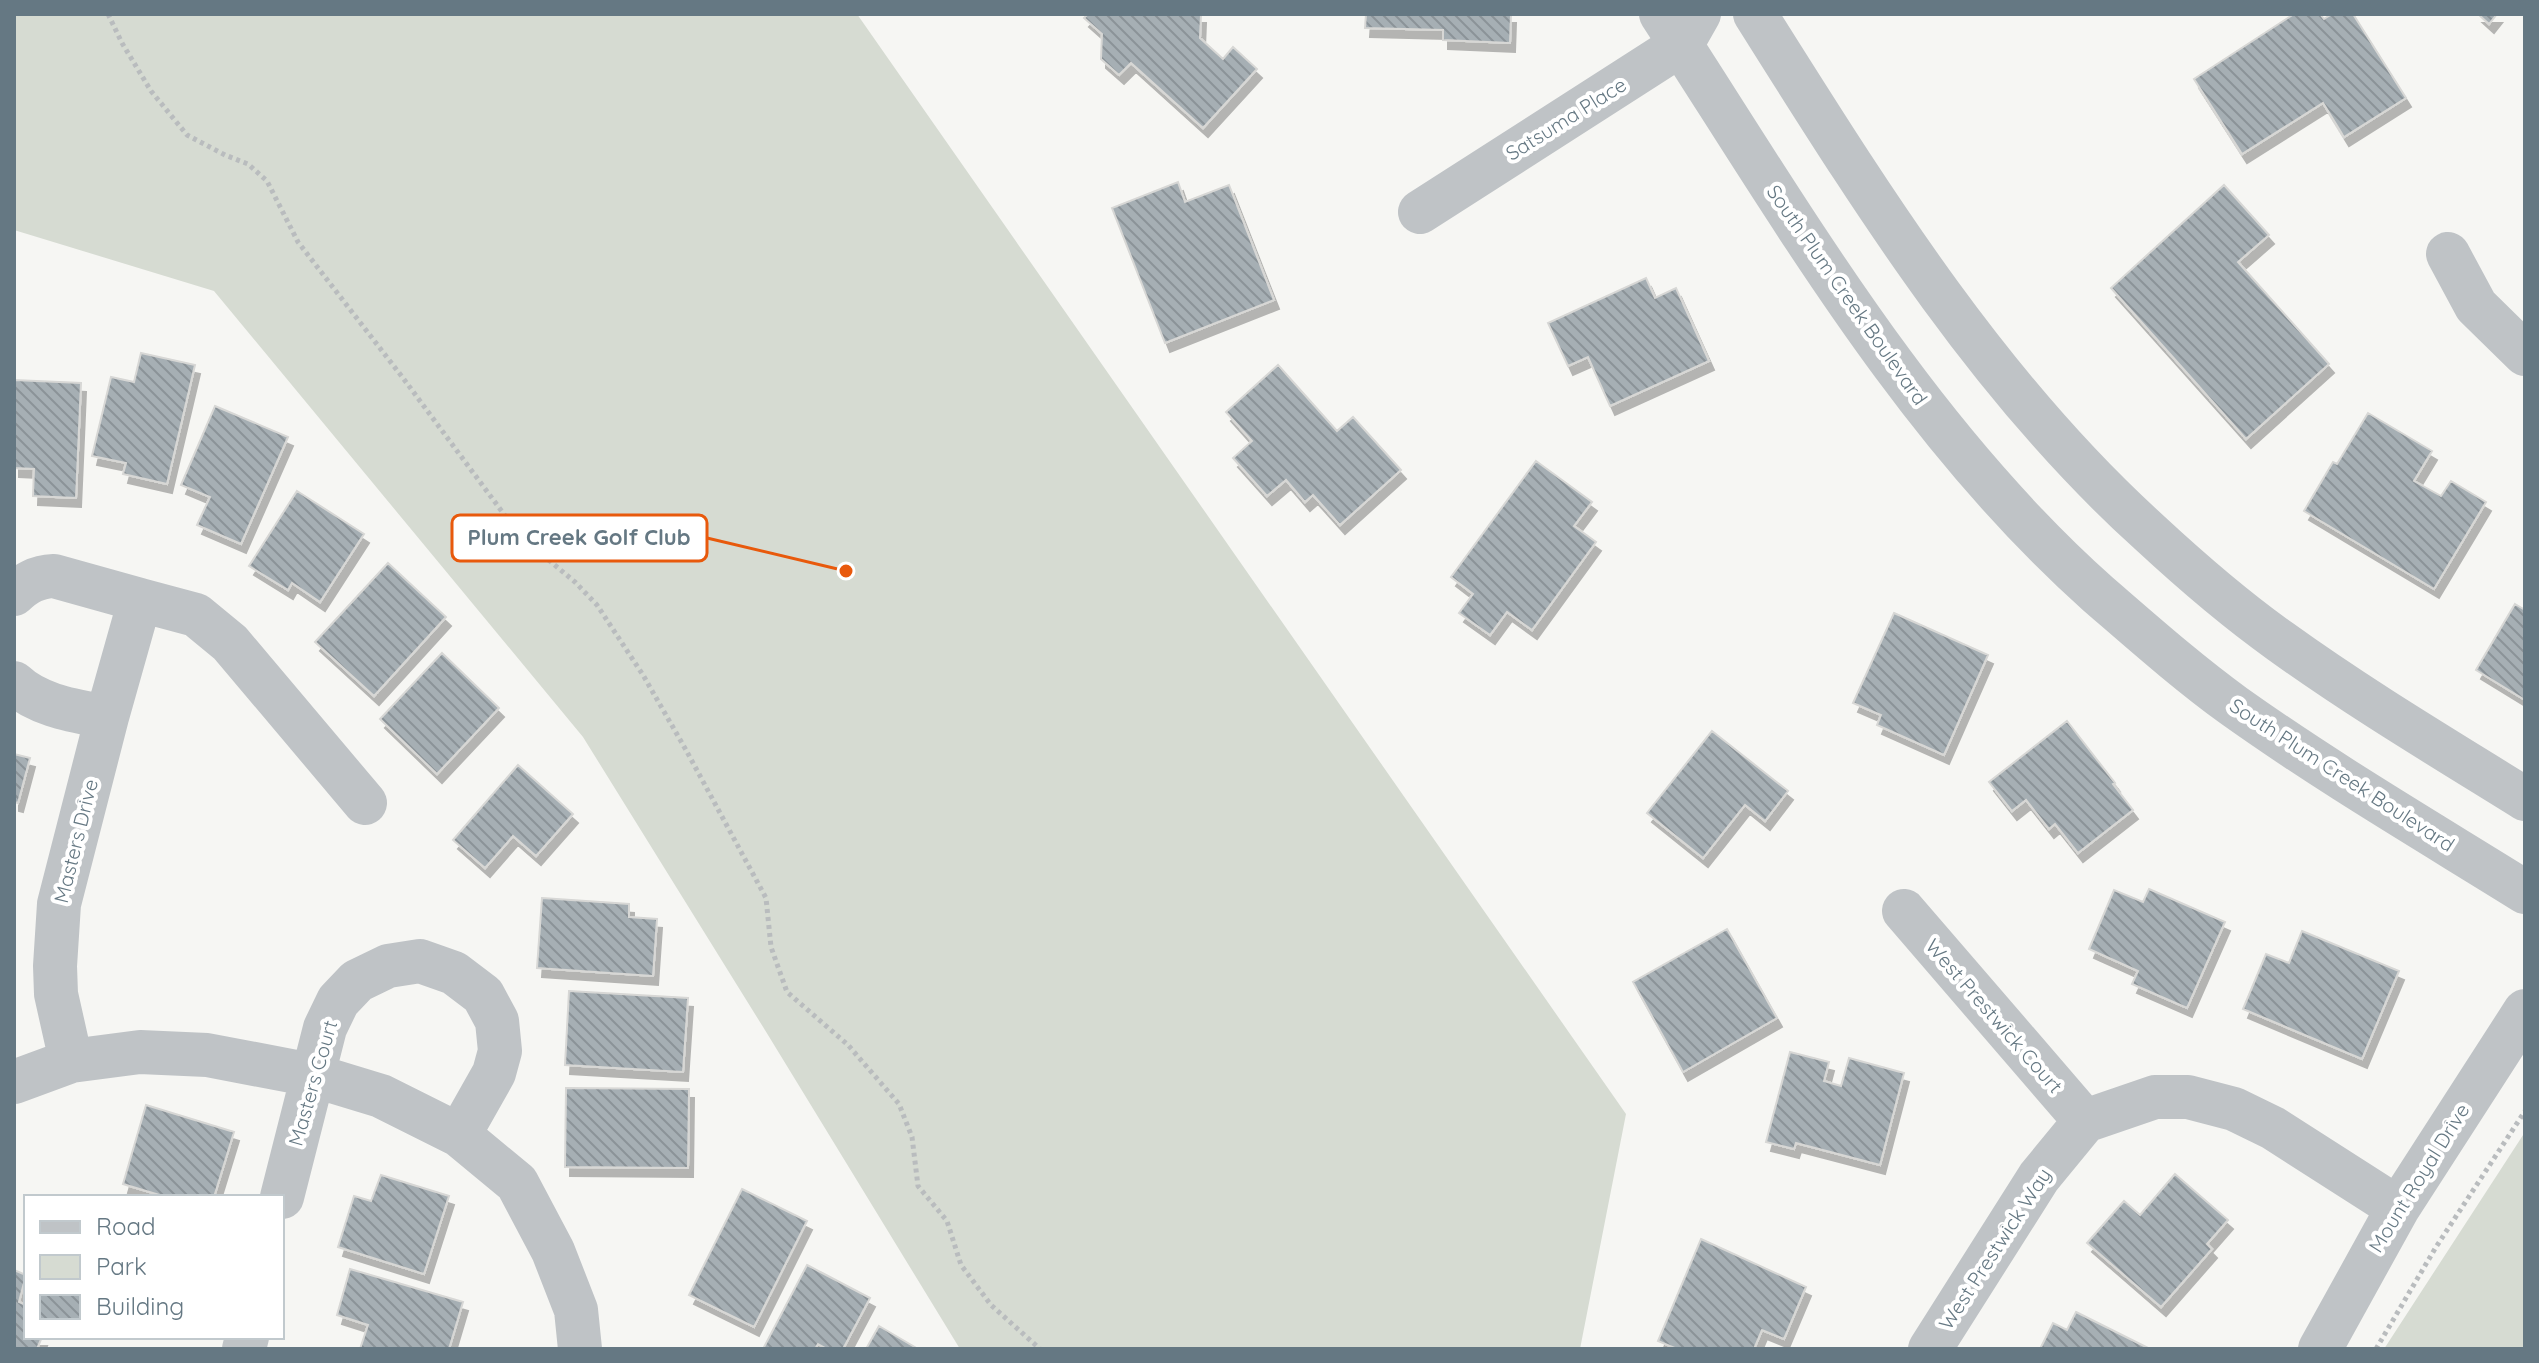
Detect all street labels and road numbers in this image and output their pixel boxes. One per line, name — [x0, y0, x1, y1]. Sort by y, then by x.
street label: Satsuma Place — [1501, 72, 1631, 166]
street label: South Plum Creek Boulevard — [1762, 180, 1933, 410]
street label: South Plum Creek Boulevard — [2225, 692, 2459, 857]
street label: Masters Drive — [48, 776, 103, 905]
street label: West Prestwick Court — [1921, 933, 2068, 1098]
street label: Masters Court — [283, 1017, 342, 1149]
street label: Mount Royal Drive — [2363, 1099, 2474, 1257]
street label: West Prestwick Way — [1933, 1163, 2056, 1334]

